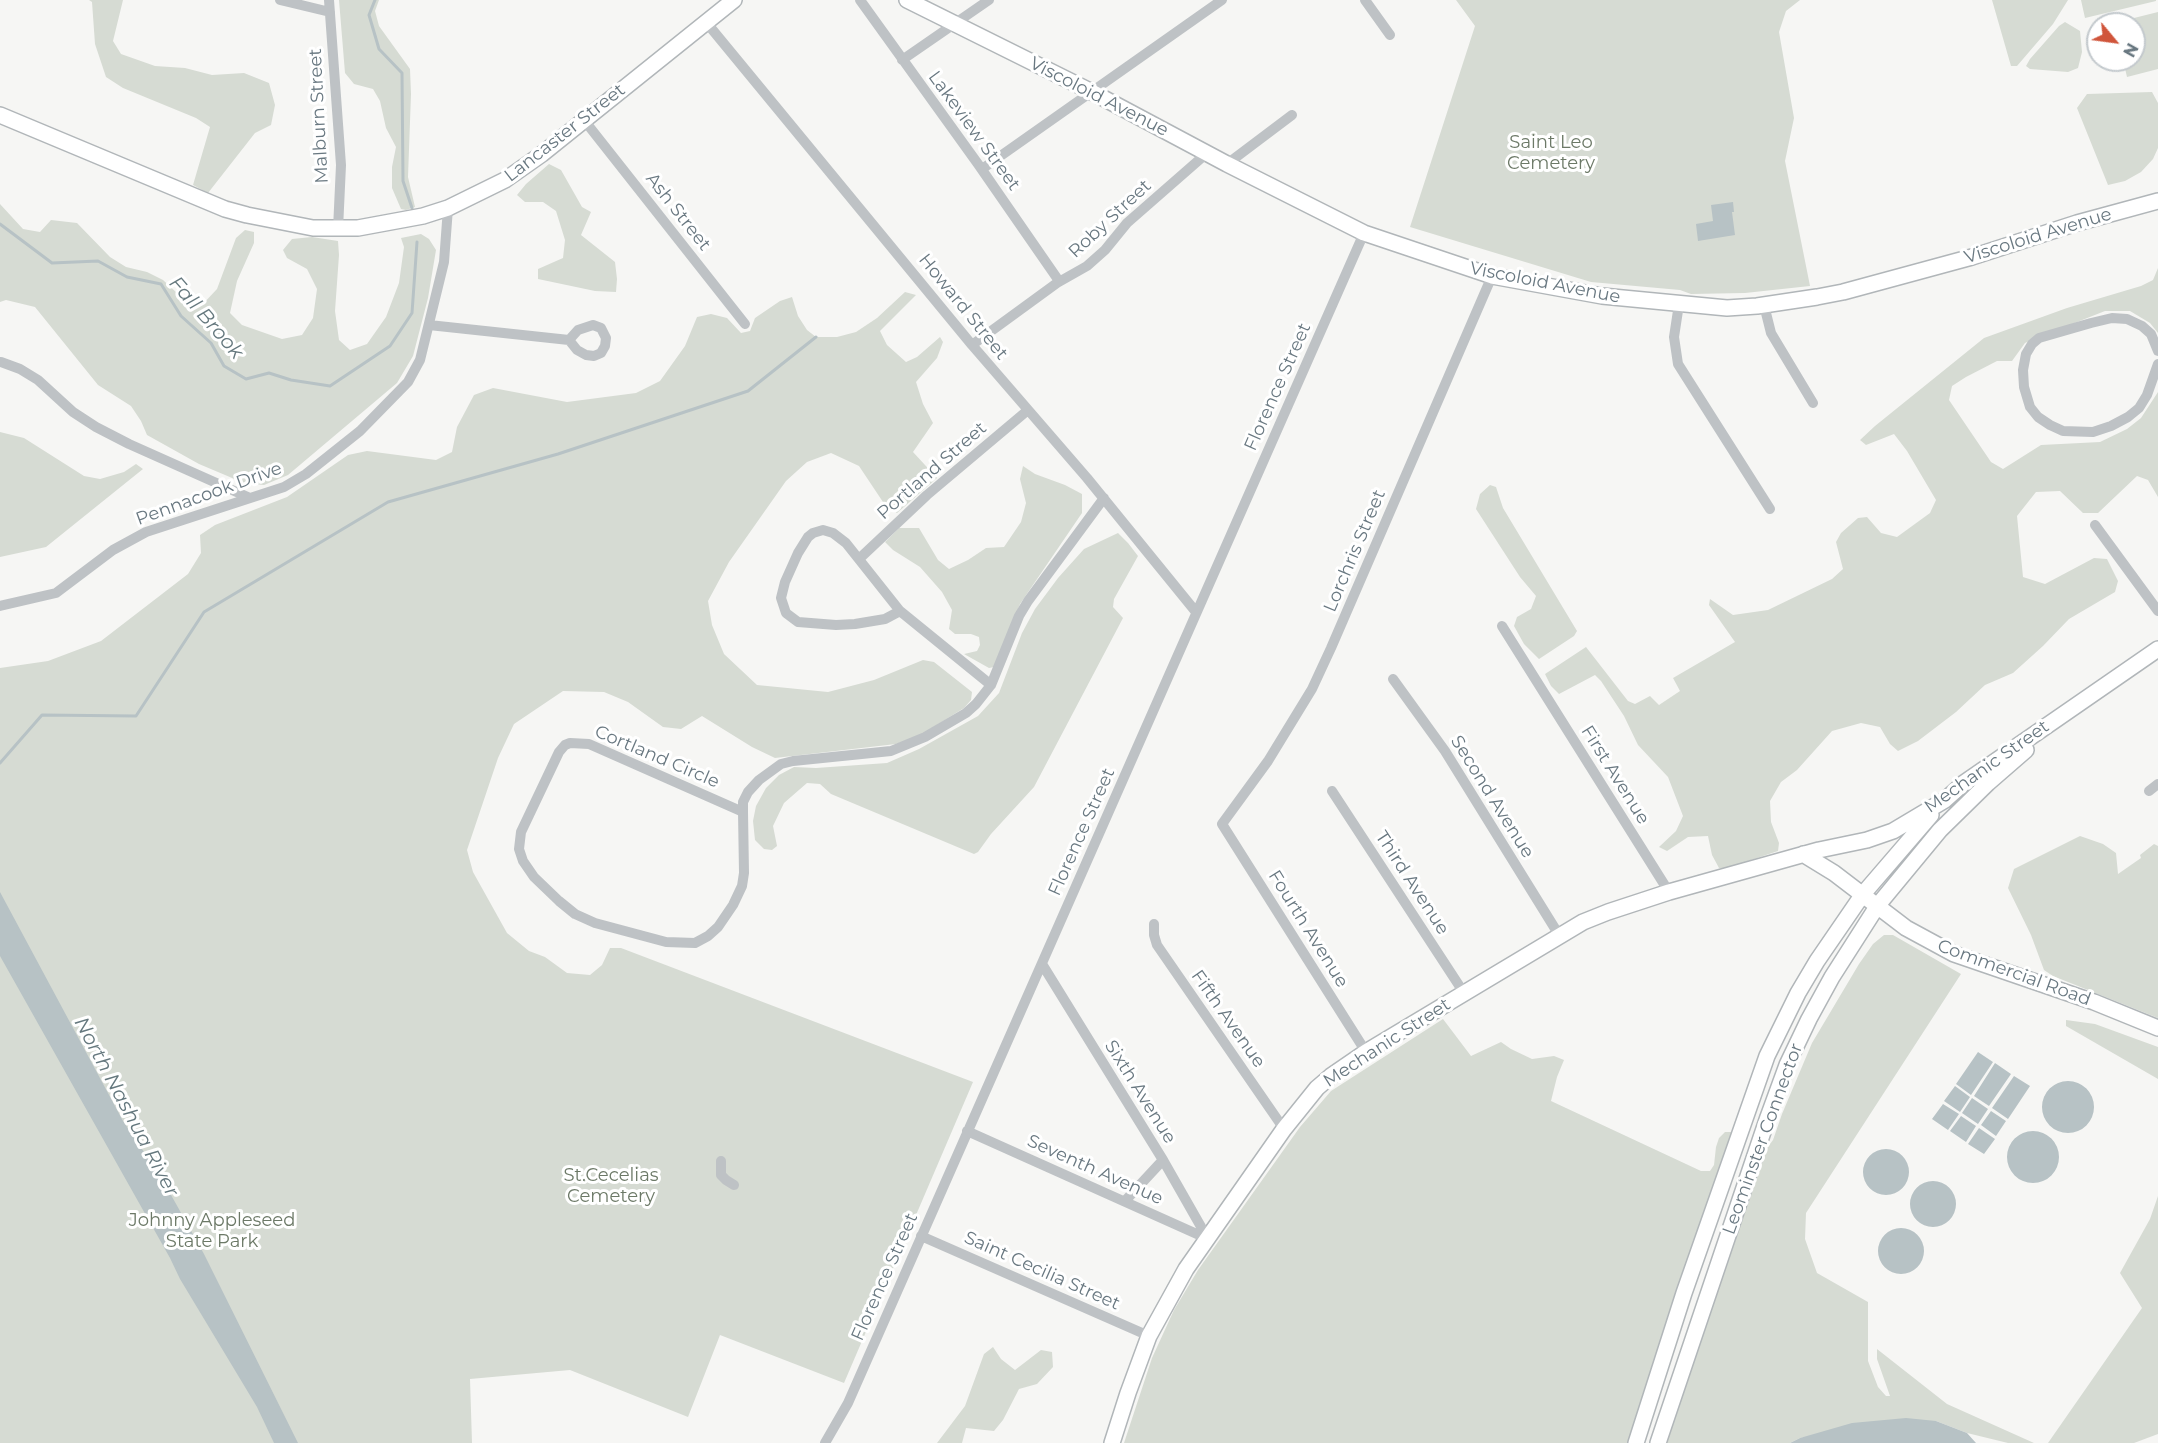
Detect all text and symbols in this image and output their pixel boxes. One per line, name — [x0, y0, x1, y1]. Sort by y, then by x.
north arrow — [2086, 12, 2146, 72]
text: N — [2119, 40, 2142, 60]
street label: Malburn Street — [305, 48, 333, 184]
street label: Viscoloid Avenue — [1026, 53, 1172, 141]
street label: Lakeview Street — [923, 67, 1025, 195]
street label: Lancaster Street — [500, 79, 630, 187]
park label: Saint Leo Cemetery — [1507, 132, 1595, 174]
street label: Ash Street — [641, 169, 715, 255]
street label: Roby Street — [1064, 175, 1156, 263]
street label: Viscoloid Avenue — [1962, 203, 2114, 269]
street label: Howard Street — [914, 250, 1012, 364]
street label: Viscoloid Avenue — [1468, 258, 1622, 308]
water label: Fall Brook — [164, 272, 248, 364]
street label: Florence Street — [1240, 320, 1316, 454]
street label: Portland Street — [873, 418, 991, 524]
street label: Pennacook Drive — [133, 458, 285, 530]
street label: Lorchris Street — [1320, 487, 1390, 615]
street label: Mechanic Street — [1921, 716, 2053, 818]
street label: Cortland Circle — [591, 721, 723, 793]
street label: First Avenue — [1576, 722, 1654, 828]
street label: Second Avenue — [1446, 732, 1538, 862]
street label: Florence Street — [1044, 765, 1120, 899]
street label: Third Avenue — [1370, 827, 1454, 939]
street label: Fourth Avenue — [1263, 866, 1353, 992]
street label: Commercial Road — [1934, 935, 2094, 1011]
street label: Fifth Avenue — [1186, 966, 1270, 1072]
street label: Mechanic Street — [1319, 994, 1455, 1092]
water label: North Nashua River — [68, 1013, 184, 1201]
street label: Sixth Avenue — [1100, 1036, 1180, 1148]
street label: Leominster Connector — [1718, 1040, 1808, 1238]
street label: Seventh Avenue — [1024, 1130, 1166, 1210]
park label: St.Cecelias Cemetery — [563, 1165, 659, 1208]
park label: Johnny Appleseed State Park — [129, 1210, 295, 1252]
street label: Florence Street — [847, 1210, 923, 1344]
street label: Saint Cecilia Street — [961, 1227, 1123, 1315]

